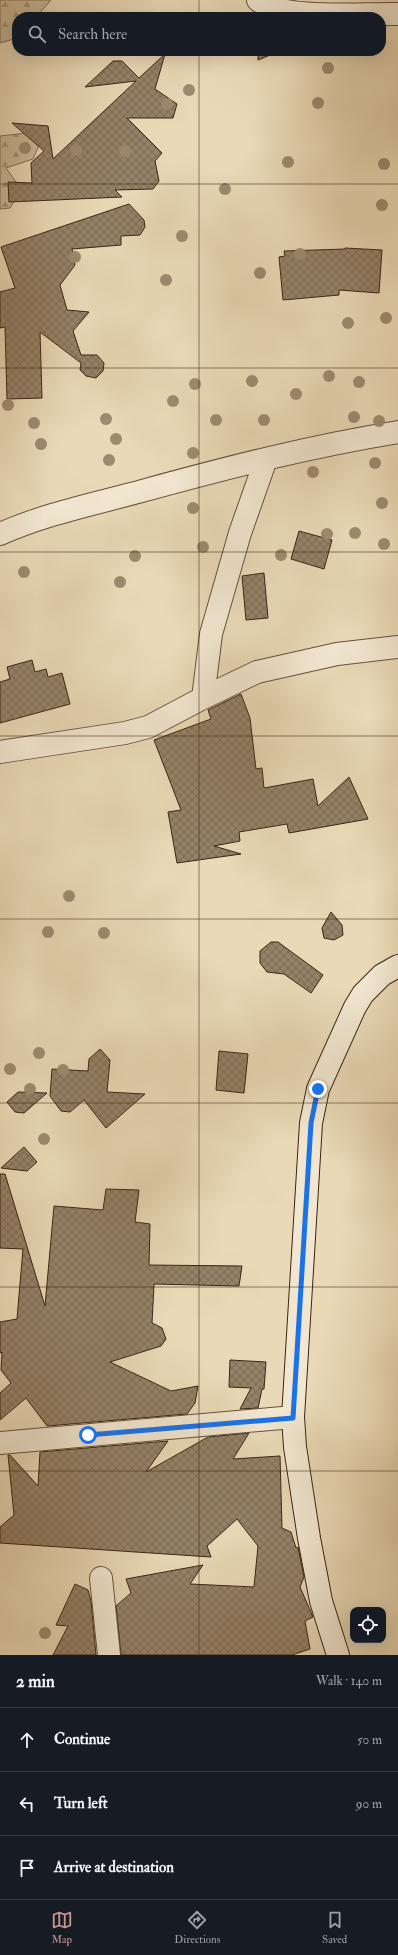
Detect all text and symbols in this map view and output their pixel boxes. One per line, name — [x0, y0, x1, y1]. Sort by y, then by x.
search box — [12, 12, 386, 56]
icon: search — [26, 23, 48, 45]
text: Search here — [58, 25, 127, 44]
route end — [309, 1080, 327, 1098]
route start — [79, 1426, 97, 1444]
map controls — [350, 1607, 386, 1643]
button: locate — [350, 1607, 386, 1643]
text: 2 min — [16, 1671, 55, 1692]
text: Walk · 140 m — [316, 1673, 382, 1689]
icon: ahead — [16, 1729, 38, 1751]
text: Continue — [54, 1730, 110, 1749]
text: 50 m — [357, 1732, 382, 1748]
icon: left — [16, 1793, 38, 1815]
text: Turn left — [54, 1794, 108, 1813]
text: 90 m — [356, 1796, 382, 1812]
icon: arrive — [16, 1857, 38, 1879]
text: Arrive at destination — [54, 1858, 174, 1877]
tab: Map — [51, 1909, 73, 1946]
tab: Directions — [174, 1909, 221, 1946]
tab: Saved — [322, 1909, 347, 1946]

